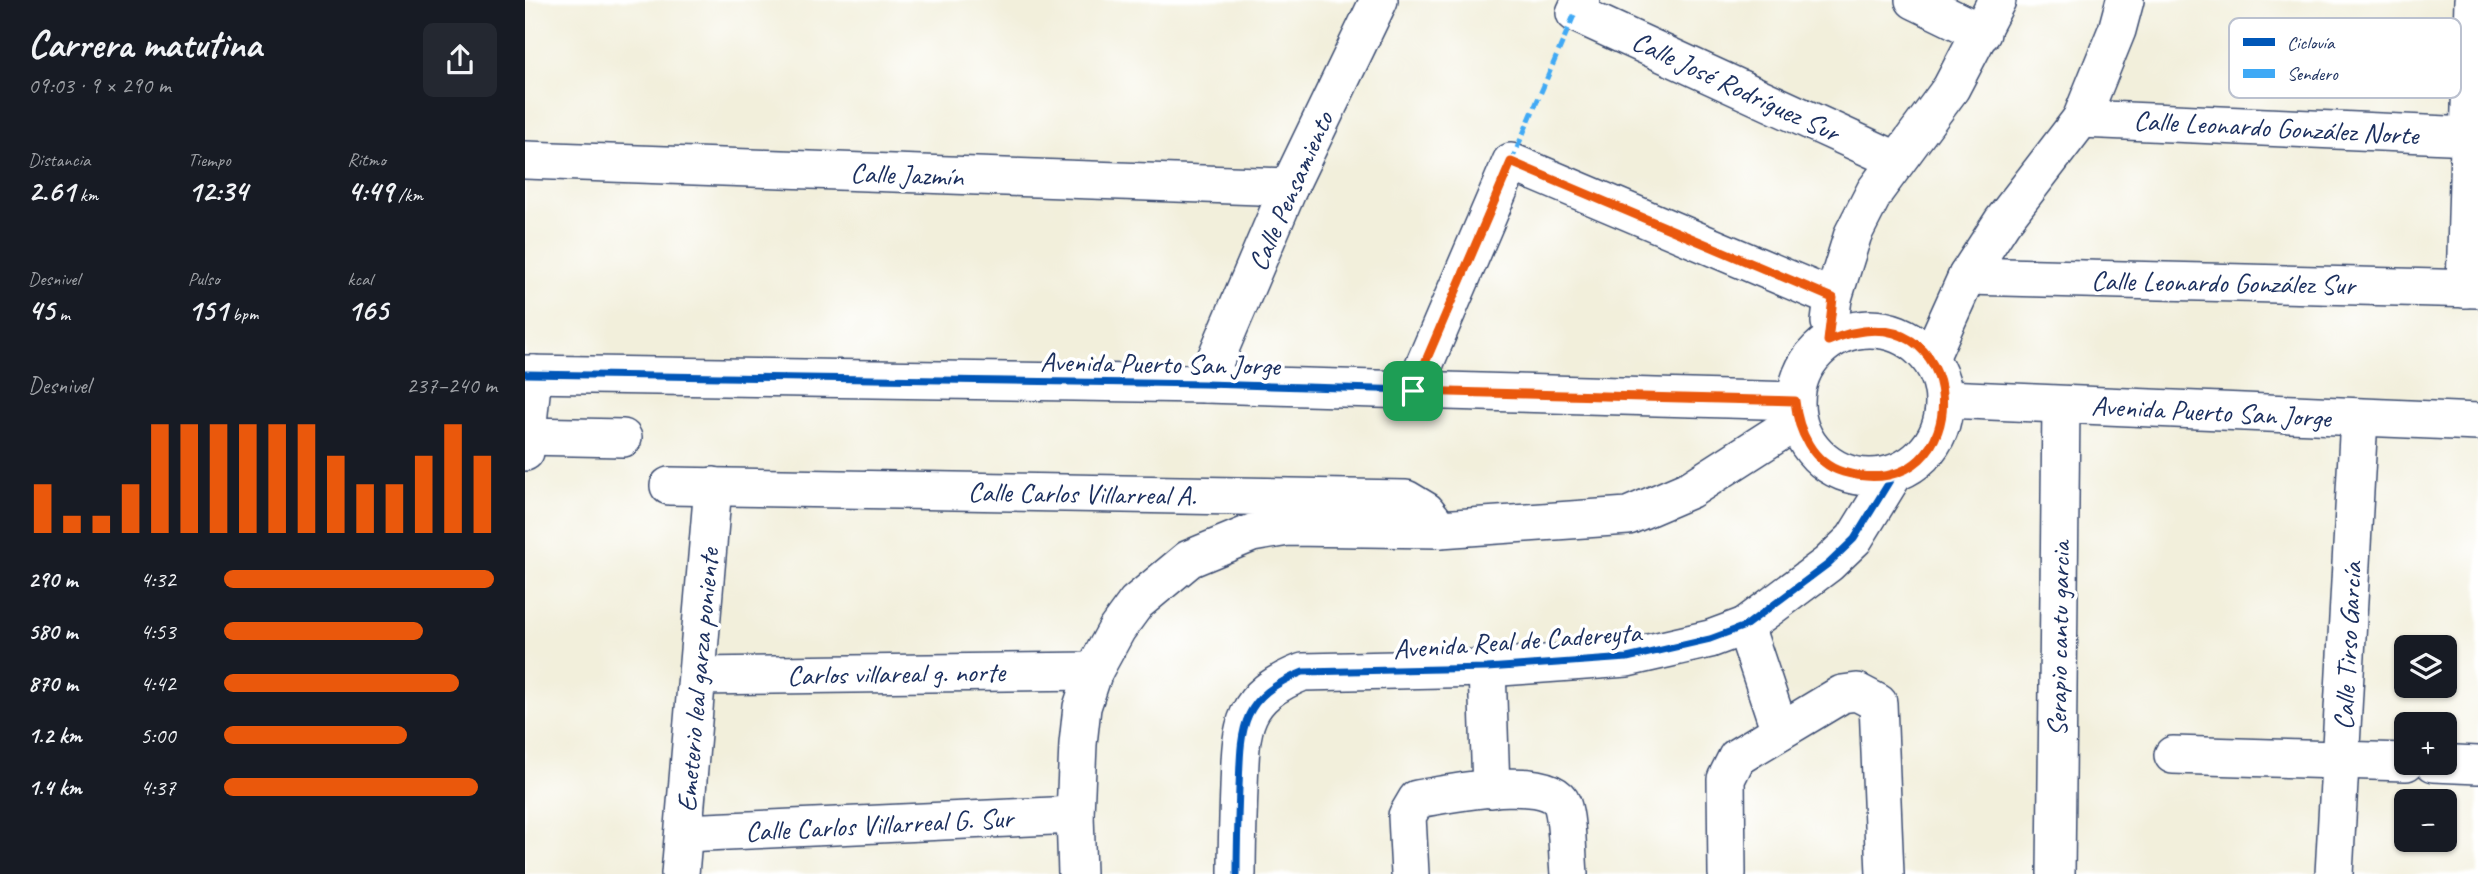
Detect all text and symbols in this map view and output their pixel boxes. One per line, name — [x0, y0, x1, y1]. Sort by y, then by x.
legend — [2229, 18, 2461, 98]
text: Carrera matutina — [28, 21, 262, 68]
button: share — [423, 23, 497, 97]
street label: Calle José Rodríguez Sur — [1627, 23, 1847, 151]
text: Ciclovía — [2287, 31, 2336, 55]
text: Sendero — [2287, 62, 2339, 86]
text: 09:03 · 9 × 290 m — [28, 71, 171, 100]
street label: Calle Leonardo González Norte — [2133, 103, 2421, 153]
street label: Calle Pensamiento — [1240, 104, 1342, 276]
text: Distancia — [28, 148, 90, 172]
text: Tiempo — [188, 148, 231, 172]
text: Ritmo — [347, 148, 386, 172]
street label: Calle Jazmín — [850, 155, 966, 194]
text: 2.61 — [28, 172, 75, 210]
text: 12:34 — [188, 172, 248, 210]
text: 4:49 — [347, 172, 393, 210]
text: km — [75, 183, 98, 207]
text: /km — [393, 183, 423, 207]
street label: Calle Leonardo González Sur — [2091, 263, 2357, 302]
text: Desnivel — [28, 267, 80, 291]
text: Pulso — [188, 267, 220, 291]
text: kcal — [347, 267, 372, 291]
text: 45 — [28, 291, 55, 329]
text: 151 — [188, 291, 228, 329]
text: 165 — [347, 291, 388, 329]
text: m — [55, 302, 70, 326]
text: bpm — [228, 302, 258, 326]
street label: Avenida Puerto San Jorge — [1040, 344, 1282, 383]
pin — [1383, 361, 1443, 421]
text: Desnivel — [28, 371, 90, 400]
text: 237–240 m — [406, 371, 497, 400]
icon: arrive — [1394, 372, 1432, 410]
street label: Avenida Puerto San Jorge — [2090, 388, 2333, 435]
street label: Calle Carlos Villarreal A. — [968, 474, 1197, 513]
street label: Serapio cantu garcia — [2039, 538, 2078, 737]
street label: Emeterio leal garza poniente — [669, 545, 727, 813]
street label: Calle Tirso García — [2326, 559, 2369, 731]
text: 290 m — [28, 565, 77, 594]
text: 4:32 — [140, 565, 176, 594]
street label: Avenida Real de Cadereyta — [1392, 614, 1644, 667]
text: 580 m — [28, 617, 77, 646]
text: 4:53 — [140, 617, 176, 646]
map controls — [2394, 635, 2457, 852]
button: layers — [2394, 635, 2457, 698]
street label: Carlos villareal g. norte — [787, 654, 1007, 693]
text: 870 m — [28, 669, 78, 698]
text: 4:42 — [140, 669, 176, 698]
button: + — [2394, 712, 2457, 775]
text: 1.2 km — [28, 721, 82, 750]
text: 5:00 — [140, 721, 176, 750]
text: 1.4 km — [28, 773, 82, 802]
text: 4:37 — [140, 773, 176, 802]
button: − — [2394, 789, 2457, 852]
street label: Calle Carlos Villarreal G. Sur — [744, 800, 1017, 849]

